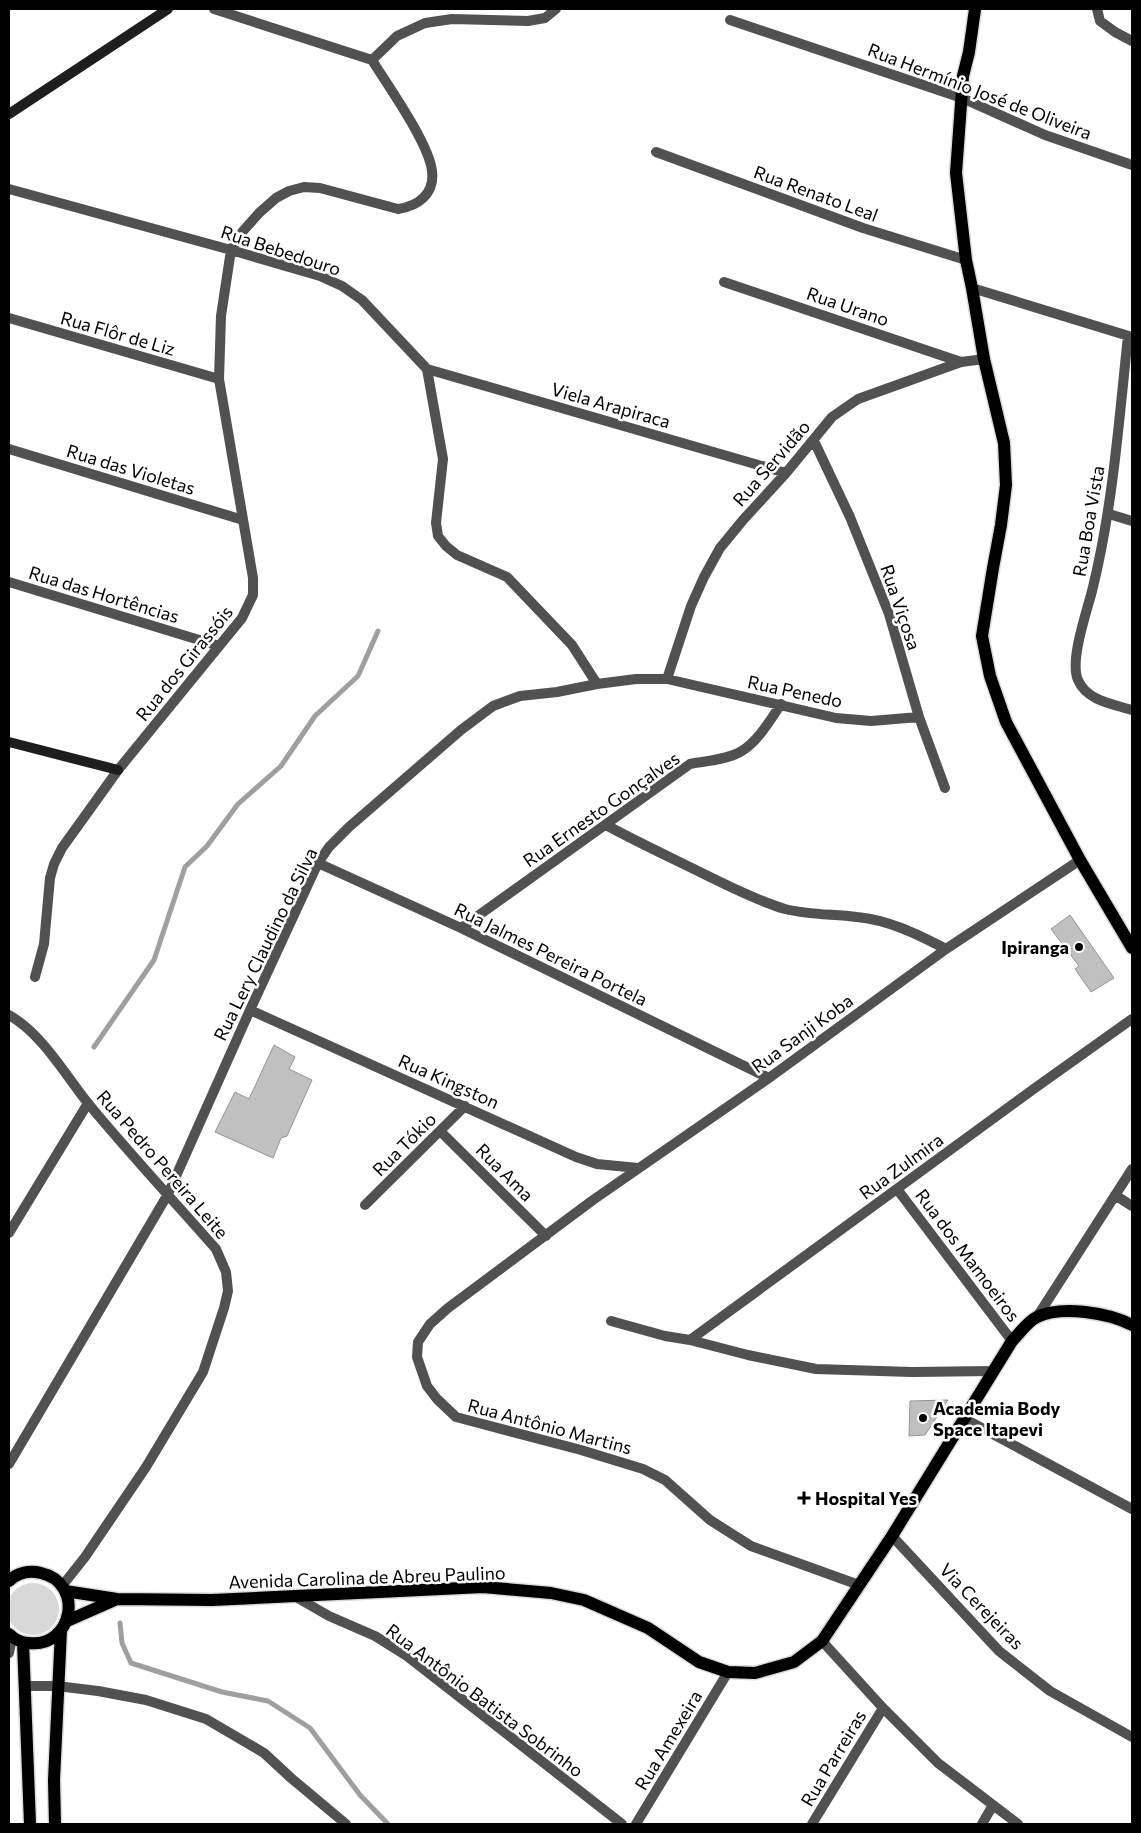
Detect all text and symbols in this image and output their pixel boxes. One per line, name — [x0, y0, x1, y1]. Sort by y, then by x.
street label: Rua Hermínio José de Oliveira — [865, 38, 1095, 144]
street label: Rua Renato Leal — [751, 160, 881, 226]
street label: Rua Bebedouro — [218, 220, 344, 280]
street label: Rua Urano — [804, 282, 892, 330]
street label: Rua Flôr de Liz — [58, 306, 178, 360]
street label: Viela Arapiraca — [549, 378, 673, 432]
street label: Rua Servidão — [728, 416, 814, 510]
street label: Rua das Violetas — [64, 439, 198, 499]
street label: Rua Boa Vista — [1067, 464, 1109, 578]
street label: Rua das Hortências — [26, 561, 182, 627]
street label: Rua Viçosa — [876, 561, 926, 653]
street label: Rua dos Girassóis — [131, 601, 237, 725]
street label: Rua Penedo — [746, 670, 844, 712]
street label: Rua Ernesto Gonçalves — [519, 747, 683, 871]
street label: Rua Lery Claudino da Silva — [209, 844, 321, 1044]
street label: Rua Jalmes Pereira Portela — [451, 898, 651, 1010]
place label: Ipiranga — [1001, 936, 1069, 958]
marker: Ipiranga — [1073, 941, 1085, 953]
street label: Rua Sanji Koba — [747, 989, 857, 1077]
street label: Rua Kingston — [395, 1049, 503, 1113]
street label: Rua Pedro Pereira Leite — [93, 1085, 233, 1243]
street label: Rua Tókio — [368, 1108, 440, 1180]
street label: Rua Zulmira — [855, 1128, 947, 1204]
street label: Rua Ama — [472, 1139, 538, 1205]
street label: Rua dos Mamoeiros — [911, 1184, 1025, 1326]
street label: Rua Antônio Martins — [466, 1394, 634, 1458]
place label: Academia Body Space Itapevi — [933, 1397, 1061, 1440]
marker: Academia Body Space Itapevi — [917, 1412, 929, 1424]
place label: Hospital Yes — [815, 1487, 917, 1509]
marker: Hospital Yes — [797, 1491, 811, 1505]
street label: Via Cerejeiras — [935, 1558, 1029, 1654]
street label: Avenida Carolina de Abreu Paulino — [228, 1561, 506, 1593]
street label: Rua Antônio Batista Sobrinho — [382, 1619, 588, 1781]
street label: Rua Amexeira — [630, 1686, 706, 1794]
street label: Rua Parreiras — [796, 1706, 870, 1810]

